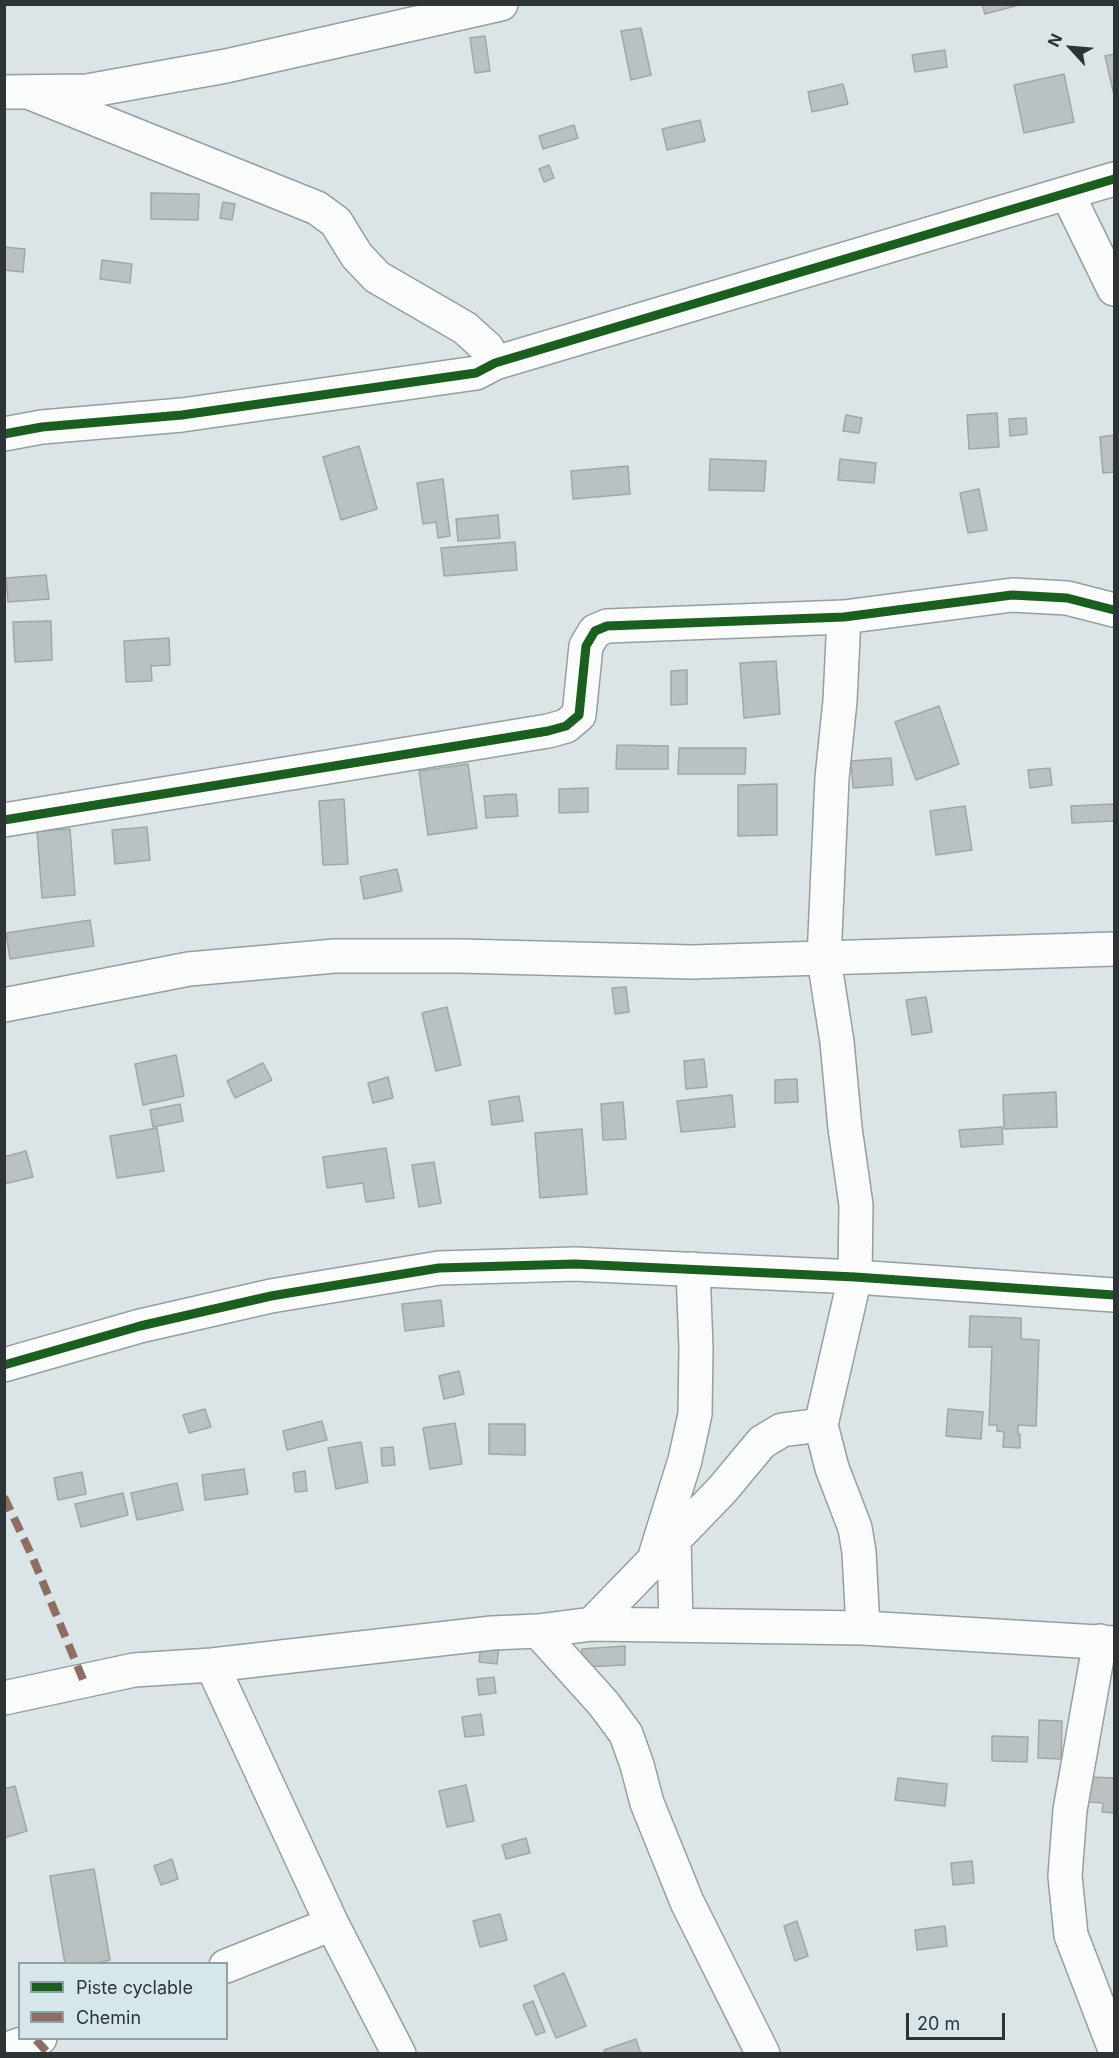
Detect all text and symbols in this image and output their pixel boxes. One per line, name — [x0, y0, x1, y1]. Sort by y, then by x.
north arrow — [1041, 18, 1101, 78]
text: N — [1043, 30, 1066, 50]
legend — [18, 1962, 228, 2040]
text: Piste cyclable — [76, 1977, 193, 1998]
scale bar — [909, 2001, 1008, 2039]
text: Chemin — [76, 2007, 141, 2028]
text: 20 m — [917, 2013, 960, 2034]

